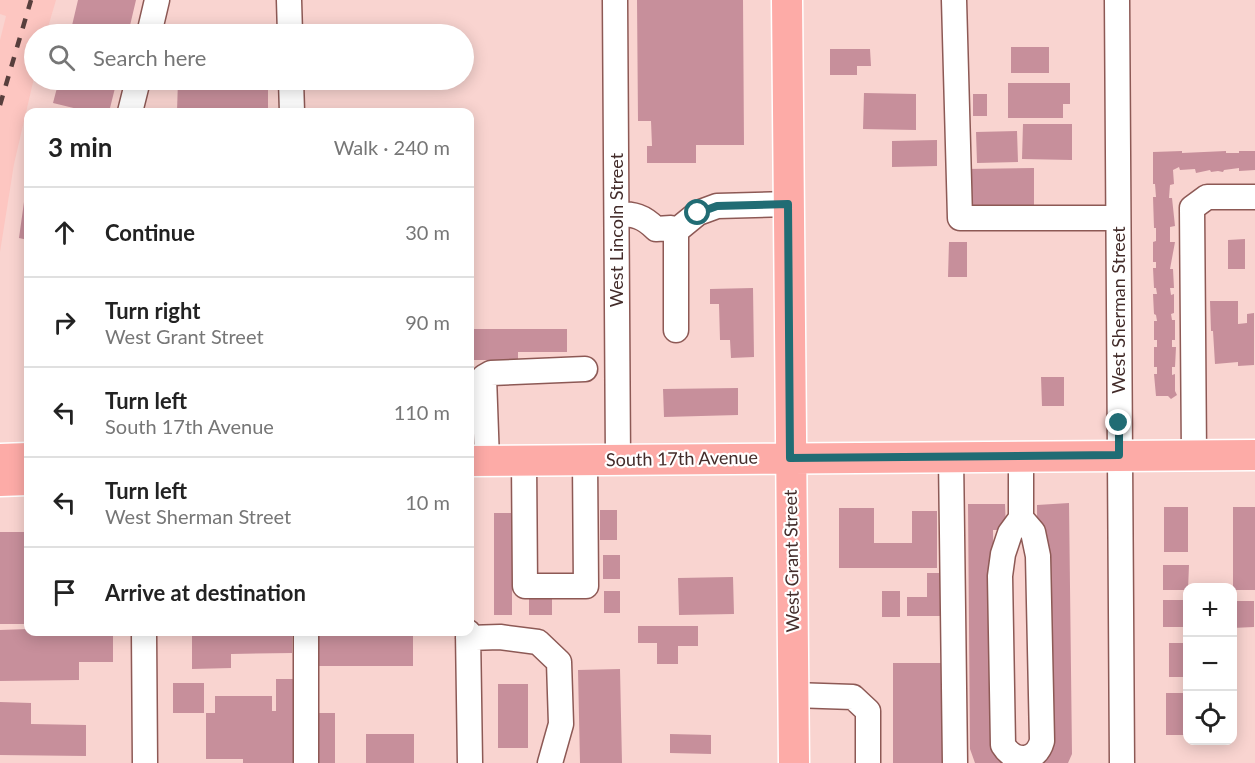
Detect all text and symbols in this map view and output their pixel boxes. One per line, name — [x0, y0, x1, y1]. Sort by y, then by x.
search box — [24, 24, 474, 90]
icon: search — [45, 41, 78, 74]
text: Search here — [93, 44, 206, 71]
text: 3 min — [48, 131, 112, 163]
text: Walk · 240 m — [334, 135, 450, 159]
street label: West Lincoln Street — [605, 152, 627, 307]
route start — [684, 199, 710, 225]
icon: ahead — [48, 216, 81, 249]
text: Continue — [105, 219, 195, 246]
text: 30 m — [405, 220, 450, 244]
street label: West Sherman Street — [1107, 226, 1129, 394]
text: Turn right — [105, 297, 200, 324]
icon: right — [48, 306, 81, 339]
text: 90 m — [405, 310, 450, 334]
text: West Grant Street — [105, 324, 264, 348]
text: Turn left — [105, 387, 187, 414]
icon: left — [48, 396, 81, 429]
text: 110 m — [394, 400, 450, 424]
route end — [1105, 409, 1131, 435]
text: South 17th Avenue — [105, 414, 274, 438]
street label: South 17th Avenue — [606, 446, 758, 470]
text: Turn left — [105, 477, 187, 504]
icon: left — [48, 486, 81, 519]
street label: West Grant Street — [779, 489, 803, 633]
text: 10 m — [405, 490, 450, 514]
text: West Sherman Street — [105, 504, 291, 528]
icon: arrive — [48, 576, 81, 609]
text: Arrive at destination — [105, 579, 306, 606]
map controls — [1183, 583, 1237, 745]
button: + — [1183, 583, 1237, 637]
button: − — [1183, 637, 1237, 691]
button: locate — [1183, 691, 1237, 745]

